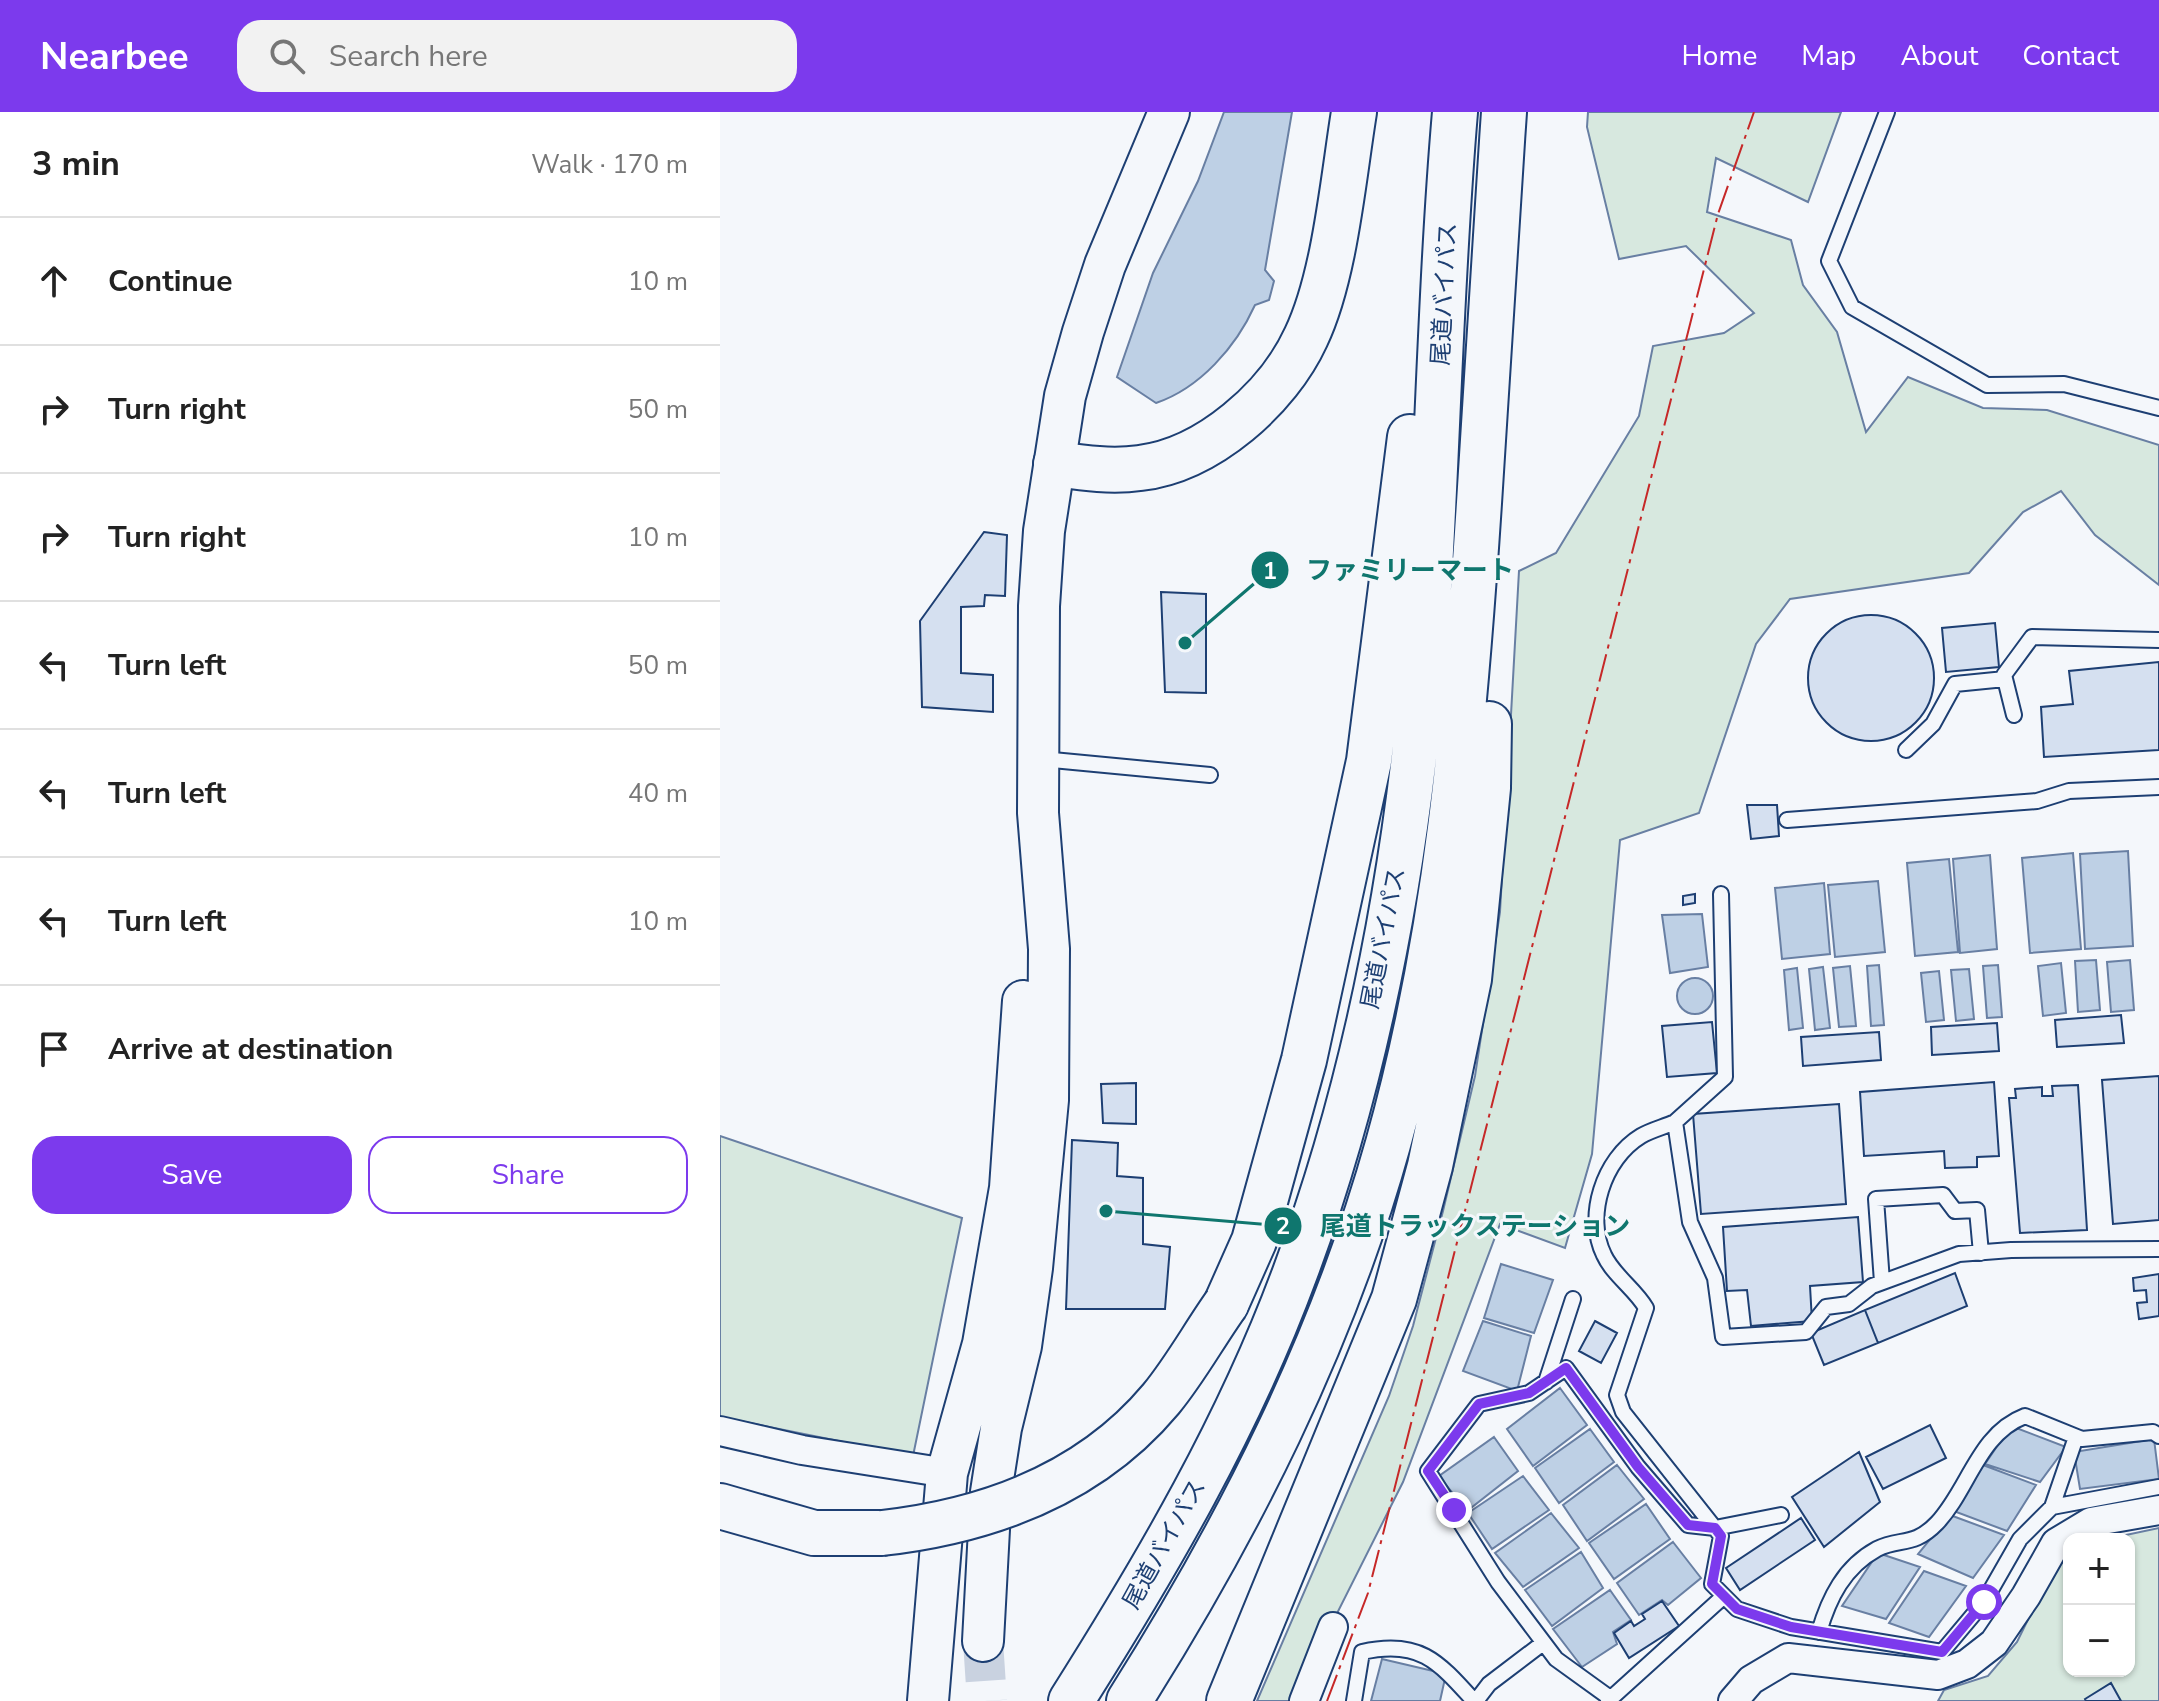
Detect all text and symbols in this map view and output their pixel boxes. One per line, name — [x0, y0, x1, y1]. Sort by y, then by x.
search box — [237, 20, 797, 92]
text: Nearbee — [40, 31, 189, 82]
icon: search — [265, 34, 309, 78]
text: Search here — [329, 36, 488, 77]
text: Home — [1682, 37, 1757, 75]
text: Map — [1801, 37, 1856, 75]
text: About — [1900, 37, 1978, 75]
text: Contact — [2022, 37, 2119, 75]
text: 3 min — [32, 141, 120, 187]
text: Walk · 170 m — [531, 147, 688, 182]
street label: 尾道バイパス — [1424, 221, 1464, 367]
icon: ahead — [32, 259, 76, 303]
text: Continue — [108, 261, 233, 302]
text: 10 m — [628, 264, 688, 299]
icon: right — [32, 387, 76, 431]
text: Turn right — [108, 389, 246, 430]
text: 50 m — [628, 392, 688, 427]
icon: right — [32, 515, 76, 559]
text: Turn right — [108, 517, 246, 558]
text: 10 m — [628, 520, 688, 555]
callout: ファミリーマート — [1250, 545, 1530, 595]
text: ファミリーマート — [1306, 553, 1514, 588]
text: 1 — [1263, 555, 1277, 587]
icon: left — [32, 643, 76, 687]
text: Turn left — [108, 645, 226, 686]
text: 50 m — [628, 648, 688, 683]
icon: left — [32, 771, 76, 815]
text: Turn left — [108, 773, 226, 814]
text: 40 m — [628, 776, 688, 811]
street label: 尾道バイパス — [1354, 864, 1412, 1012]
icon: left — [32, 899, 76, 943]
text: Turn left — [108, 901, 226, 942]
text: 10 m — [628, 904, 688, 939]
icon: arrive — [32, 1027, 76, 1071]
text: Arrive at destination — [108, 1029, 393, 1070]
button: Save — [32, 1136, 352, 1214]
button: Share — [368, 1136, 688, 1214]
callout: 尾道トラックステーション — [1263, 1201, 1647, 1251]
text: 尾道トラックステーション — [1320, 1209, 1630, 1244]
text: 2 — [1276, 1210, 1290, 1242]
street label: 尾道バイパス — [1115, 1473, 1213, 1615]
route end — [1436, 1492, 1472, 1528]
map controls — [2063, 1533, 2135, 1677]
button: + — [2063, 1533, 2135, 1605]
route start — [1966, 1584, 2002, 1620]
button: − — [2063, 1605, 2135, 1677]

